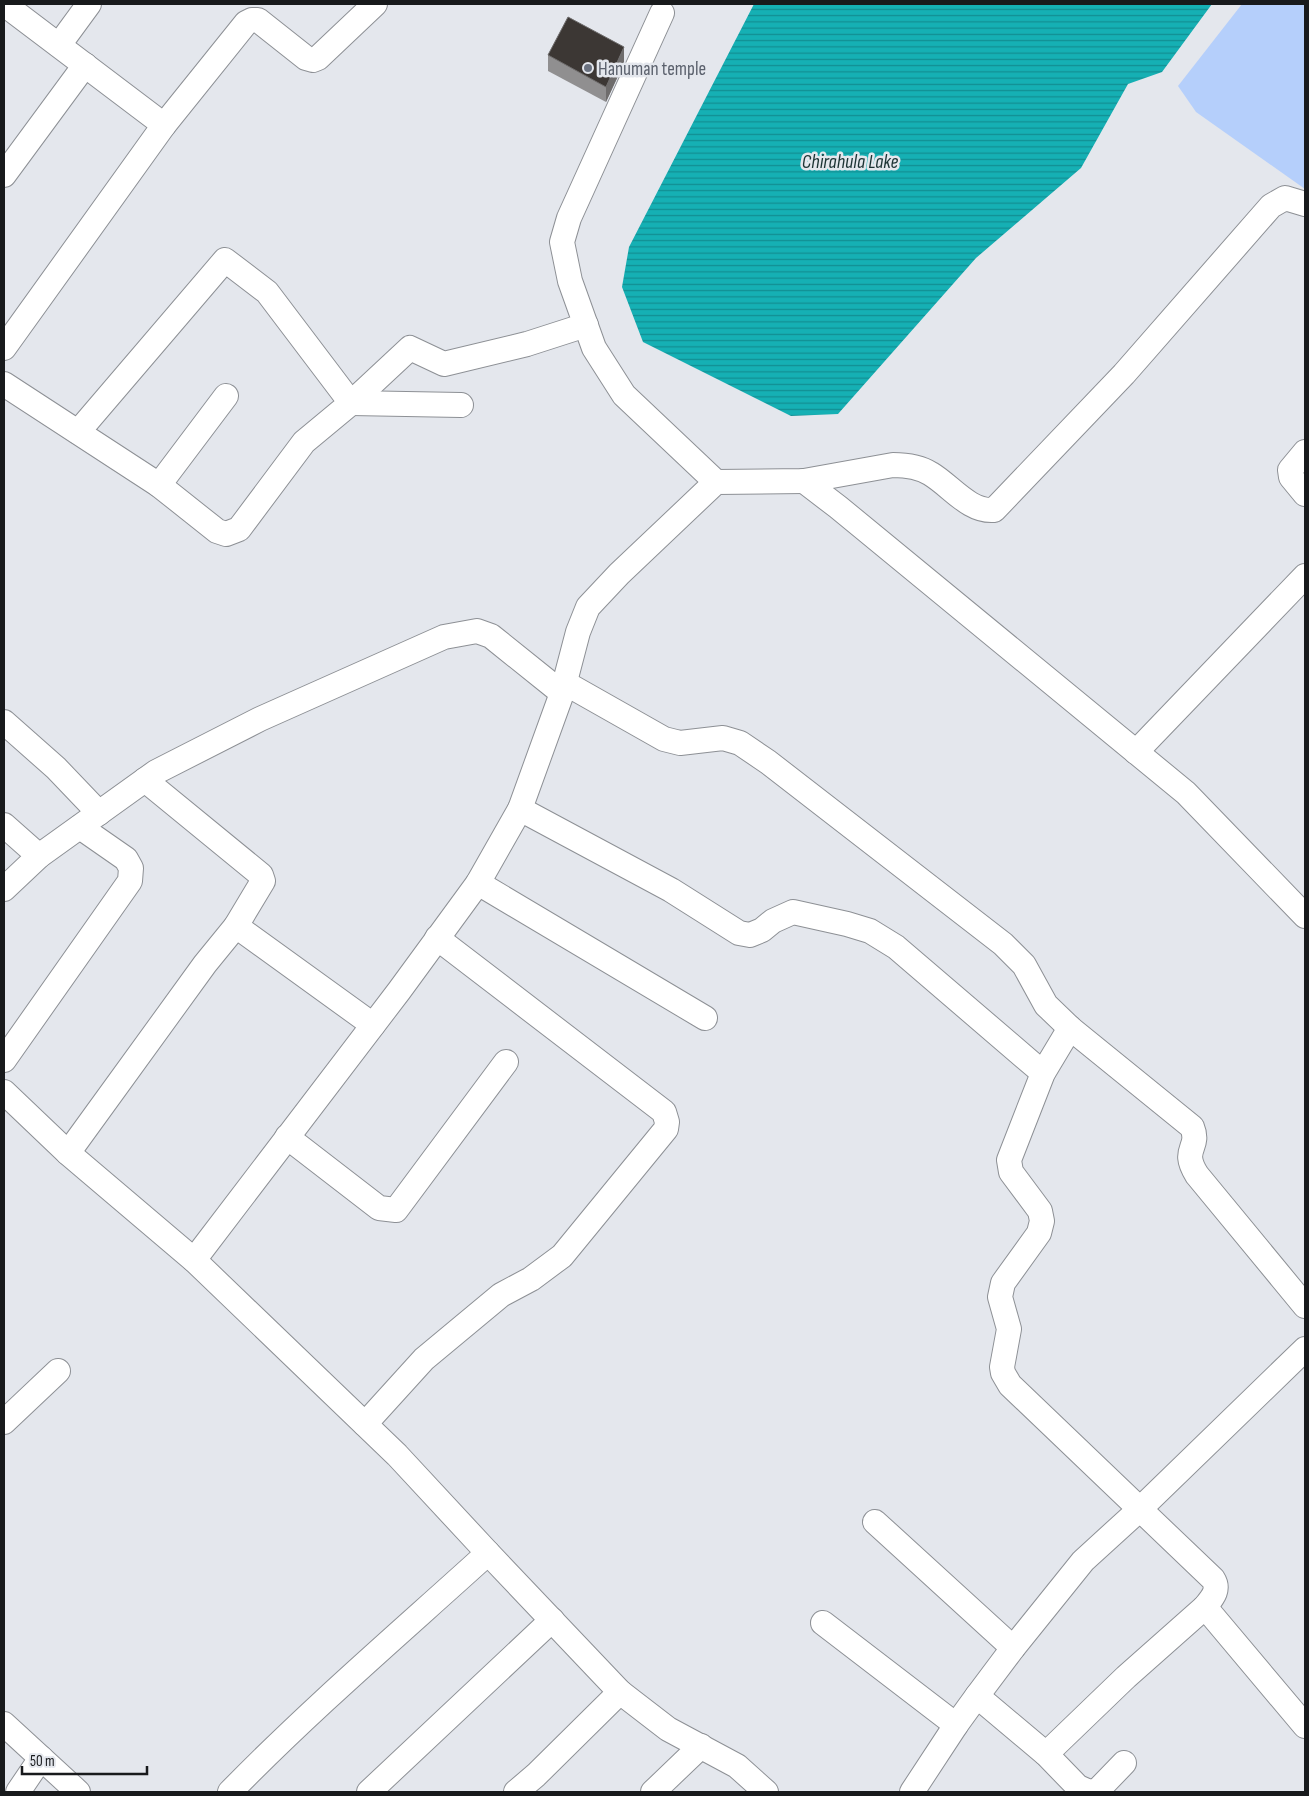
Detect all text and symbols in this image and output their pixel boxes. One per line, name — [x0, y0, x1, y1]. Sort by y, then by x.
place label: Hanuman temple — [598, 58, 706, 81]
marker: Hanuman temple — [582, 62, 594, 74]
water label: Chirahula Lake — [802, 150, 898, 174]
scale bar — [22, 1744, 148, 1776]
text: 50 m — [30, 1752, 55, 1771]

